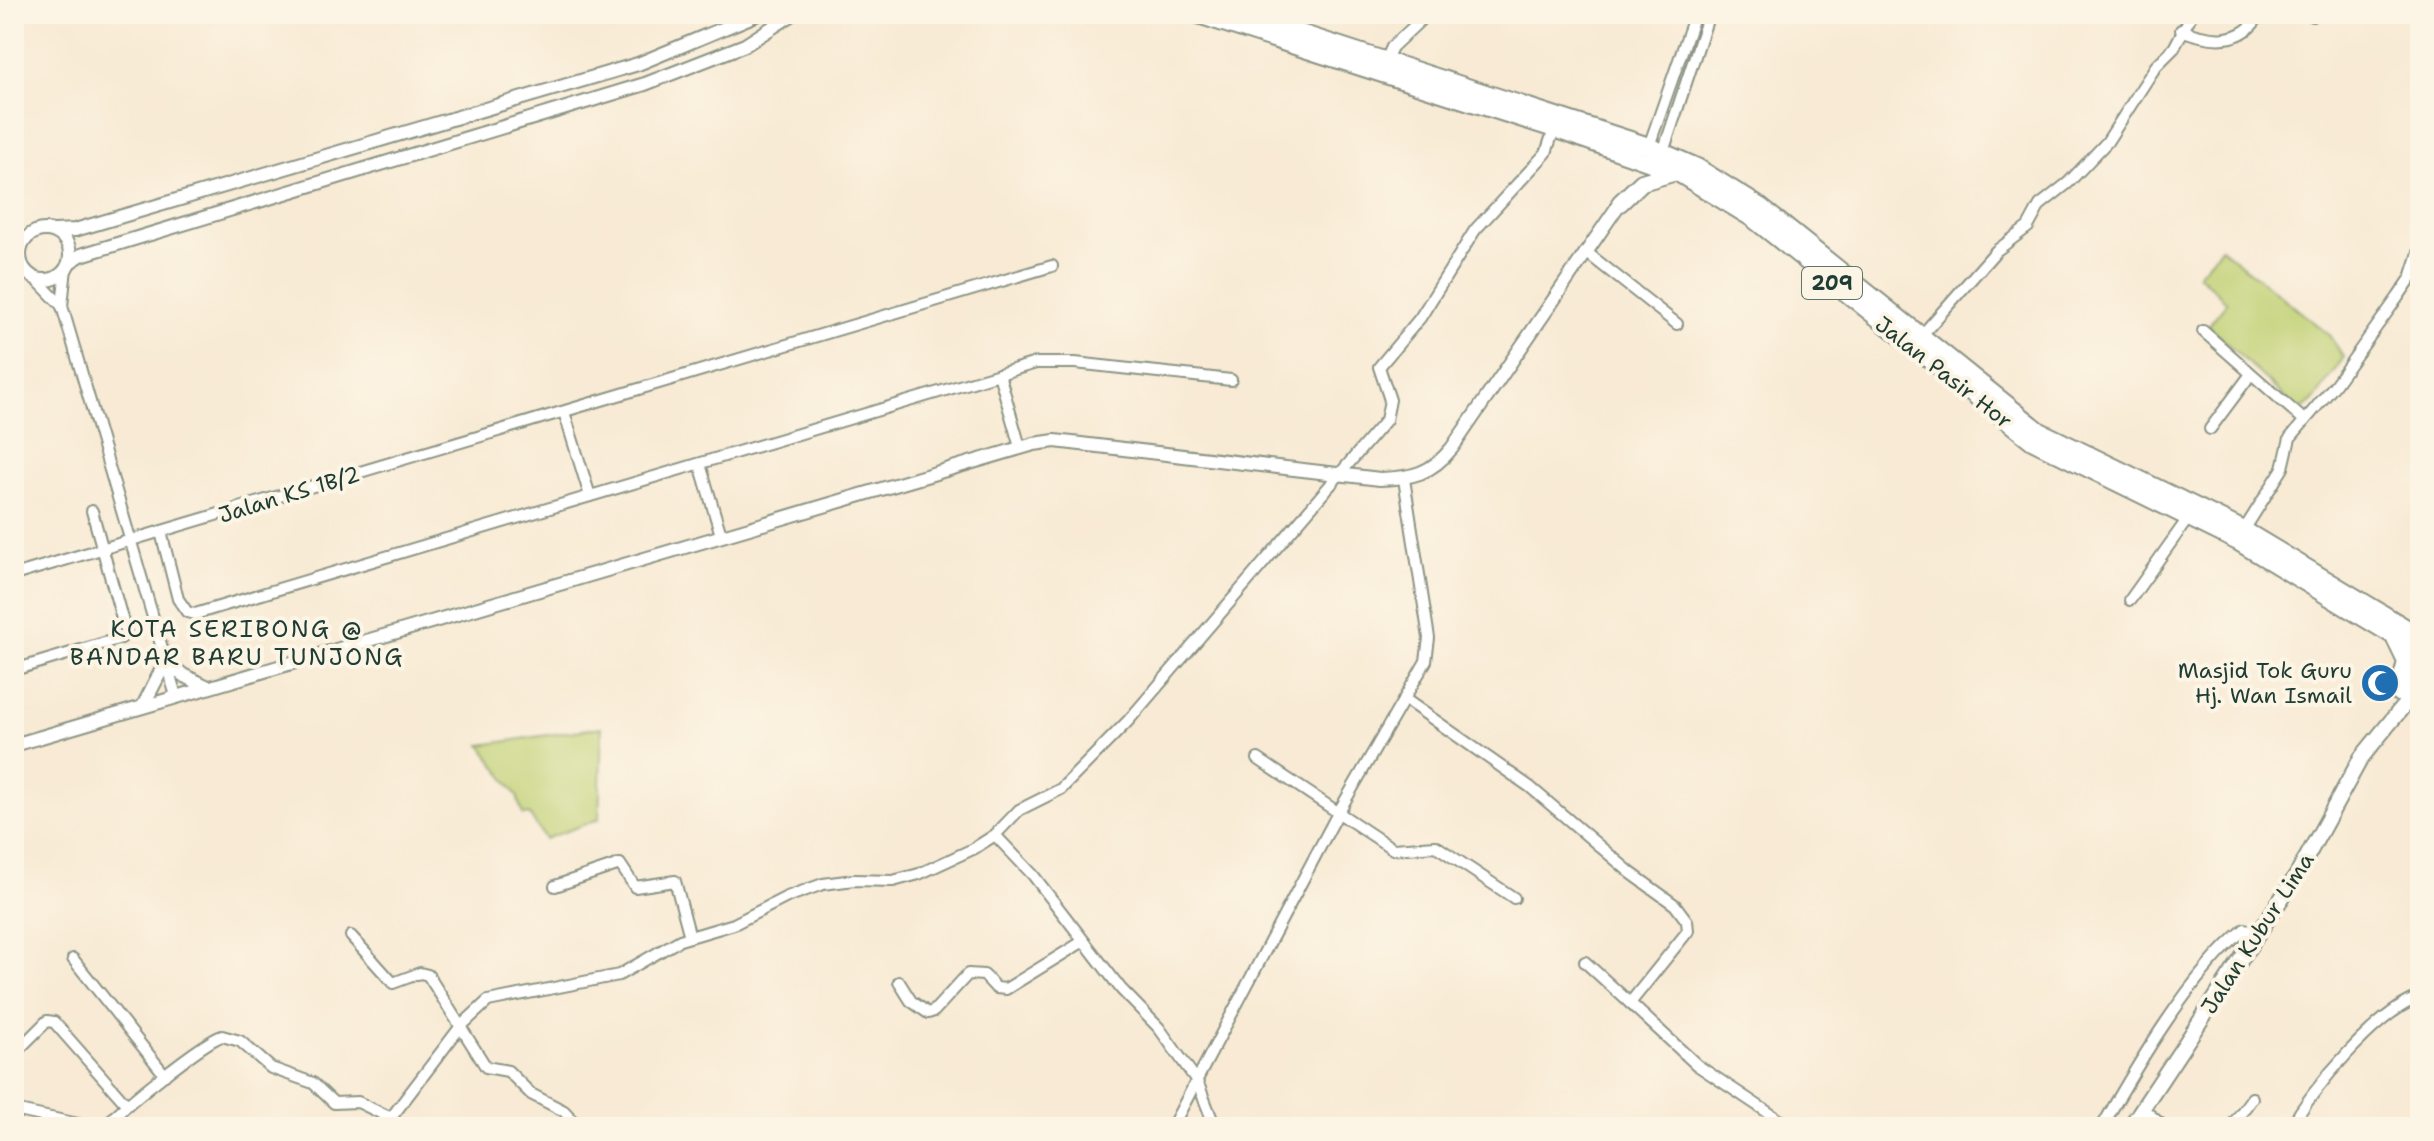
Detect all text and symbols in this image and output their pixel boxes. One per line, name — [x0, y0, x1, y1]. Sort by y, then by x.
road number: 209 — [1802, 267, 1862, 299]
street label: Jalan Pasir Hor — [1869, 310, 2018, 435]
street label: Jalan KS 1B/2 — [215, 459, 363, 530]
district label: KOTA SERIBONG @ BANDAR BARU TUNJONG — [70, 613, 404, 673]
place label: Masjid Tok Guru Hj. Wan Ismail — [2178, 656, 2352, 710]
mosque icon: Masjid Tok Guru Hj. Wan Ismail — [2359, 662, 2401, 704]
street label: Jalan Kubur Lima — [2194, 847, 2321, 1020]

